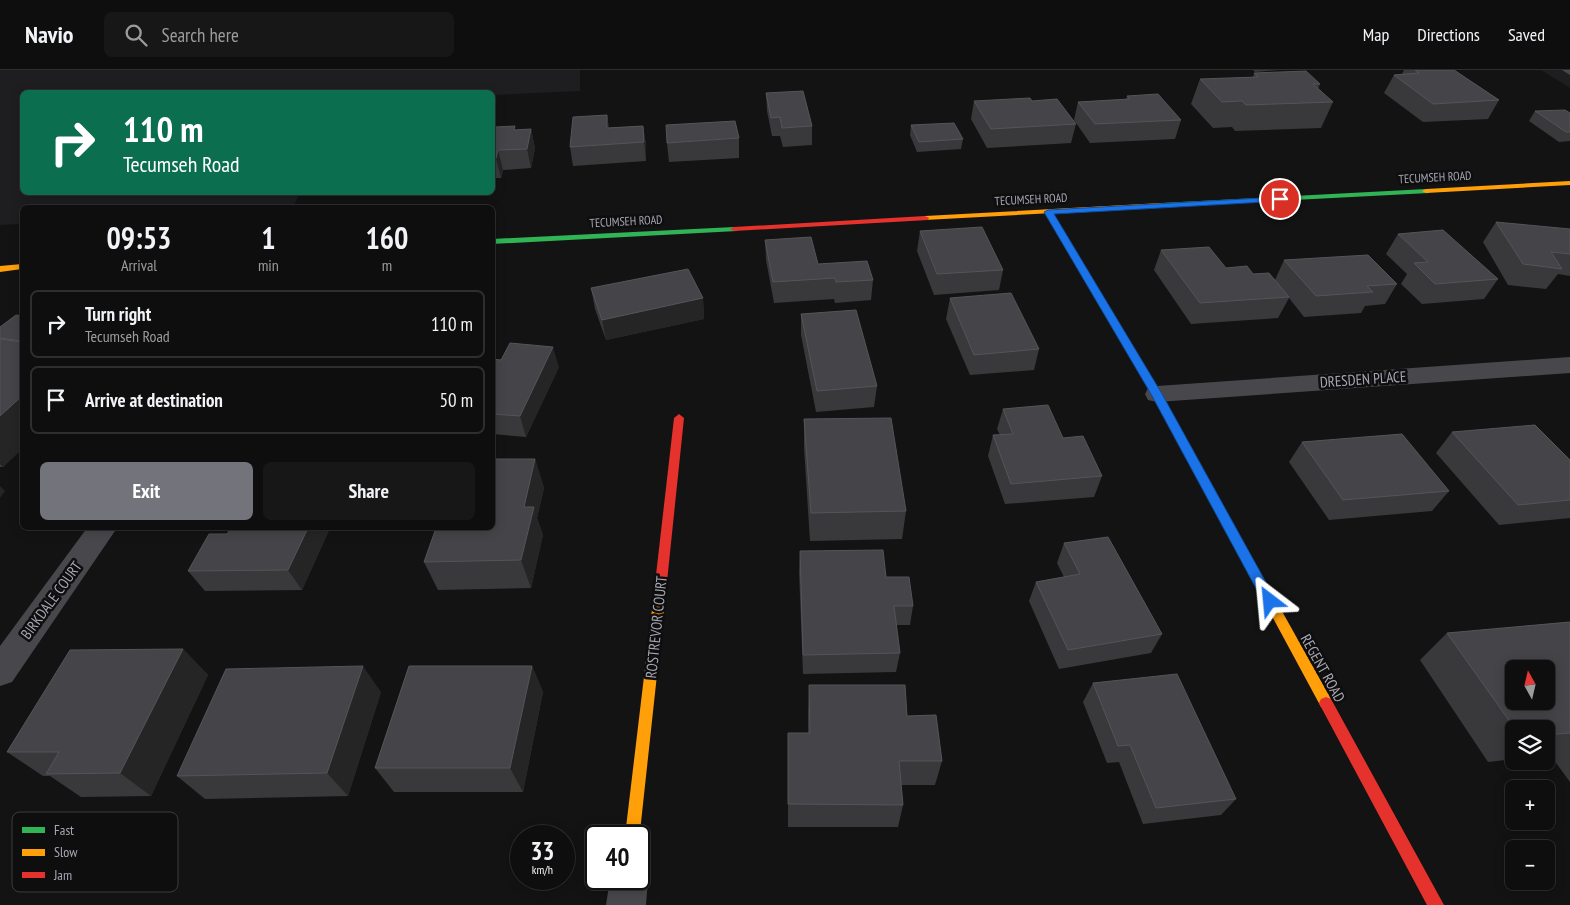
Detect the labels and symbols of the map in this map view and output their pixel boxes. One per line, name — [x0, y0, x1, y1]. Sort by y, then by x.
street label: TECUMSEH ROAD — [1398, 168, 1472, 186]
pin — [1259, 178, 1301, 220]
street label: TECUMSEH ROAD — [994, 190, 1068, 208]
street label: TECUMSEH ROAD — [589, 212, 663, 230]
street label: DRESDEN PLACE — [1319, 367, 1407, 391]
street label: BIRKDALE COURT — [16, 557, 86, 643]
position arrow — [1243, 574, 1295, 626]
street label: ROSTREVOR COURT — [641, 575, 671, 679]
street label: REGENT ROAD — [1297, 631, 1349, 705]
north arrow — [1505, 660, 1555, 710]
legend — [12, 812, 178, 892]
text: Fast — [54, 821, 74, 839]
speed limit sign: 40 — [585, 825, 650, 890]
text: Slow — [54, 843, 78, 861]
text: Jam — [53, 866, 72, 884]

